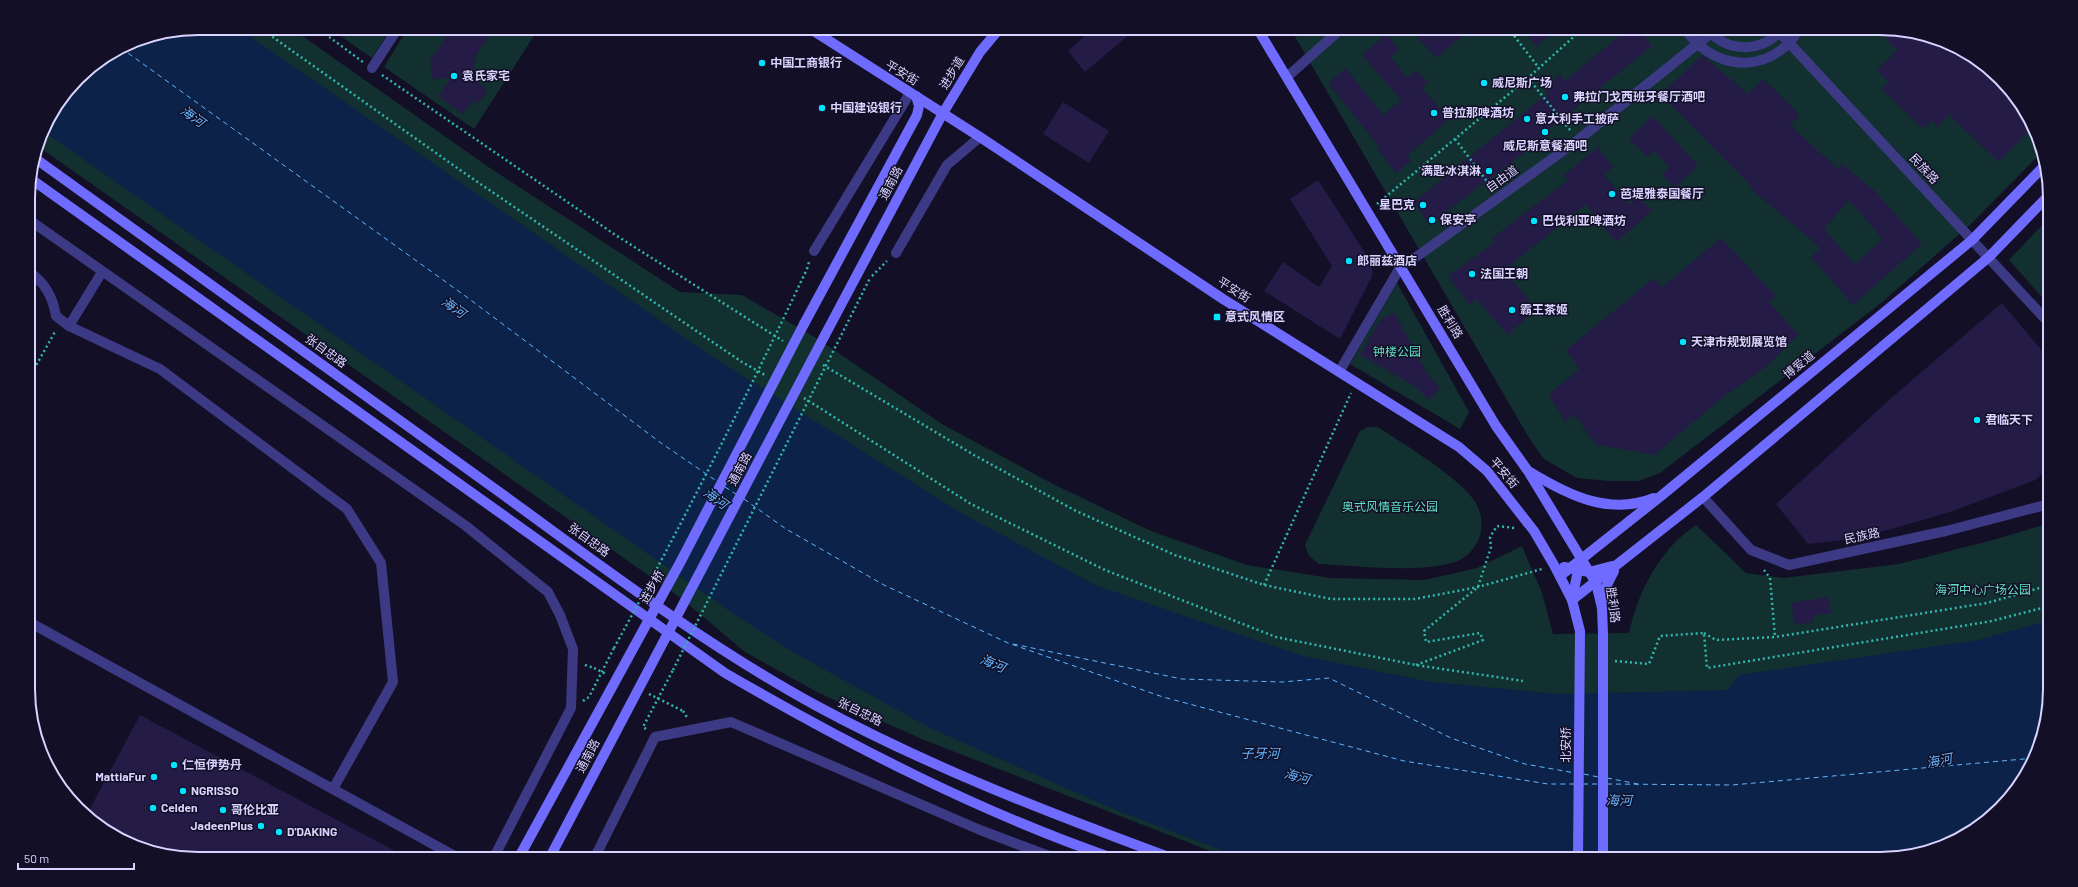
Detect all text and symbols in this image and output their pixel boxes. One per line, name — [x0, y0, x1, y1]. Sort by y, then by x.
street label: 进步道 — [936, 53, 966, 92]
place label: 中国工商银行 — [770, 55, 842, 69]
street label: 平安街 — [883, 57, 922, 87]
marker: 中国工商银行 — [757, 58, 767, 68]
place label: 袁氏家宅 — [462, 68, 510, 82]
marker: 袁氏家宅 — [449, 71, 459, 81]
place label: 威尼斯广场 — [1492, 75, 1552, 89]
marker: 威尼斯广场 — [1479, 78, 1489, 88]
place label: 弗拉门戈西班牙餐厅酒吧 — [1573, 89, 1705, 103]
marker: 弗拉门戈西班牙餐厅酒吧 — [1560, 92, 1570, 102]
place label: 中国建设银行 — [830, 100, 902, 114]
water label: 海河 — [178, 102, 211, 132]
marker: 中国建设银行 — [817, 103, 827, 113]
place label: 普拉那啤酒坊 — [1442, 105, 1514, 119]
marker: 普拉那啤酒坊 — [1429, 108, 1439, 118]
place label: 意大利手工披萨 — [1535, 111, 1619, 125]
marker: 意大利手工披萨 — [1522, 114, 1532, 124]
marker: 威尼斯意餐酒吧 — [1540, 127, 1550, 137]
place label: 威尼斯意餐酒吧 — [1503, 138, 1587, 152]
street label: 民族路 — [1907, 150, 1942, 186]
street label: 自由道 — [1483, 162, 1520, 194]
street label: 通南路 — [875, 163, 905, 202]
place label: 满匙冰淇淋 — [1421, 163, 1481, 177]
marker: 满匙冰淇淋 — [1484, 166, 1494, 176]
place label: 芭堤雅泰国餐厅 — [1620, 186, 1704, 200]
marker: 芭堤雅泰国餐厅 — [1607, 189, 1617, 199]
place label: 星巴克 — [1379, 197, 1415, 211]
marker: 星巴克 — [1418, 200, 1428, 210]
place label: 保安亭 — [1440, 212, 1476, 226]
place label: 巴伐利亚啤酒坊 — [1542, 213, 1626, 227]
marker: 保安亭 — [1427, 215, 1437, 225]
marker: 巴伐利亚啤酒坊 — [1529, 216, 1539, 226]
place label: 郎丽兹酒店 — [1357, 253, 1417, 267]
marker: 郎丽兹酒店 — [1344, 256, 1354, 266]
place label: 法国王朝 — [1480, 266, 1528, 280]
marker: 法国王朝 — [1467, 269, 1477, 279]
street label: 平安街 — [1216, 274, 1254, 305]
water label: 海河 — [439, 293, 472, 323]
street label: 胜利路 — [1436, 302, 1466, 341]
place label: 霸王茶姬 — [1520, 302, 1568, 316]
marker: 霸王茶姬 — [1507, 305, 1517, 315]
place label: 意式风情区 — [1225, 309, 1285, 323]
marker: 意式风情区 — [1212, 312, 1222, 322]
street label: 张自忠路 — [303, 330, 350, 370]
place label: 天津市规划展览馆 — [1691, 334, 1787, 348]
marker: 天津市规划展览馆 — [1678, 337, 1688, 347]
park label: 钟楼公园 — [1373, 344, 1421, 358]
street label: 博爱道 — [1780, 347, 1817, 381]
place label: 君临天下 — [1985, 412, 2033, 426]
marker: 君临天下 — [1972, 415, 1982, 425]
street label: 通南路 — [724, 449, 754, 488]
street label: 平安街 — [1488, 454, 1522, 491]
water label: 海河 — [701, 484, 734, 514]
park label: 奥式风情音乐公园 — [1342, 499, 1438, 513]
street label: 张自忠路 — [566, 519, 613, 559]
street label: 民族路 — [1843, 524, 1881, 546]
street label: 进步桥 — [636, 567, 666, 606]
park label: 海河中心广场公园 — [1935, 582, 2031, 596]
street label: 胜利路 — [1605, 586, 1623, 624]
water label: 海河 — [978, 651, 1011, 677]
street label: 张自忠路 — [836, 694, 885, 728]
street label: 北安桥 — [1558, 727, 1572, 763]
street label: 通南路 — [572, 736, 602, 775]
water label: 子牙河 — [1240, 745, 1282, 761]
water label: 海河 — [1925, 749, 1956, 770]
place label: 仁恒伊势丹 — [182, 757, 242, 771]
marker: 仁恒伊势丹 — [169, 760, 179, 770]
water label: 海河 — [1282, 765, 1315, 788]
place label: MattiaFur — [95, 769, 146, 783]
marker: MattiaFur — [149, 772, 159, 782]
place label: NGRISSO — [191, 783, 239, 797]
marker: NGRISSO — [178, 786, 188, 796]
water label: 海河 — [1606, 792, 1635, 808]
place label: Celden — [161, 800, 198, 814]
place label: 哥伦比亚 — [231, 802, 279, 816]
marker: Celden — [148, 803, 158, 813]
marker: 哥伦比亚 — [218, 805, 228, 815]
place label: JadeenPlus — [191, 818, 253, 832]
marker: JadeenPlus — [256, 821, 266, 831]
place label: D'DAKING — [287, 824, 337, 838]
marker: D'DAKING — [274, 827, 284, 837]
scale bar — [18, 845, 134, 871]
text: 50 m — [24, 851, 49, 865]

